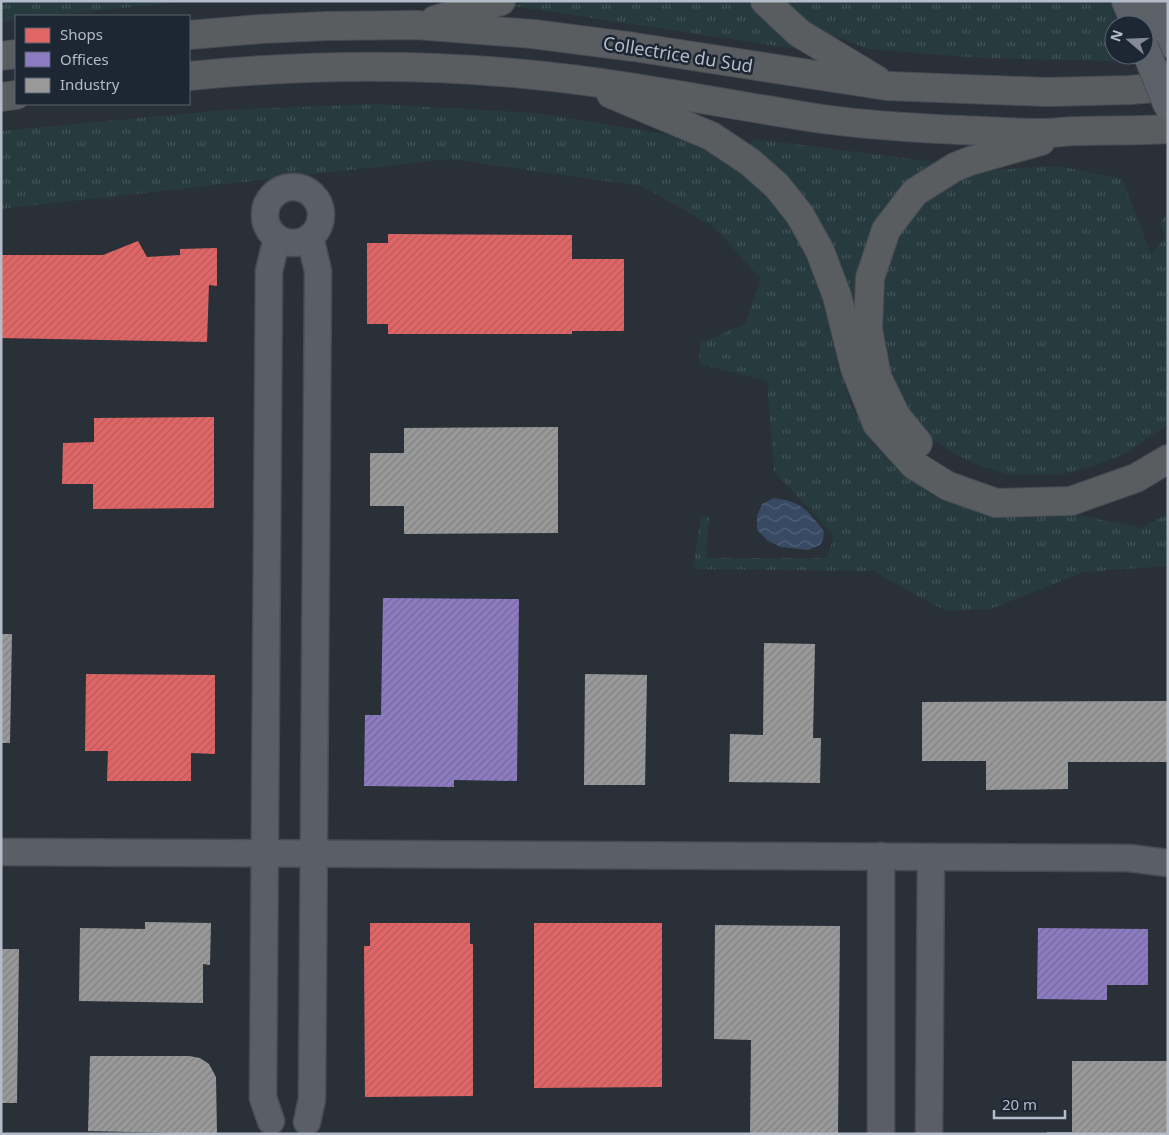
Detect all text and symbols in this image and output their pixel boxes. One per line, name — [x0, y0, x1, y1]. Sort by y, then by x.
legend — [15, 15, 190, 105]
north arrow — [1104, 15, 1154, 65]
text: Shops — [60, 24, 103, 44]
text: N — [1105, 27, 1127, 44]
street label: Collectrice du Sud — [602, 30, 755, 78]
text: Offices — [60, 49, 109, 69]
text: Industry — [60, 74, 120, 94]
scale bar — [994, 1088, 1065, 1120]
text: 20 m — [1002, 1094, 1037, 1114]

